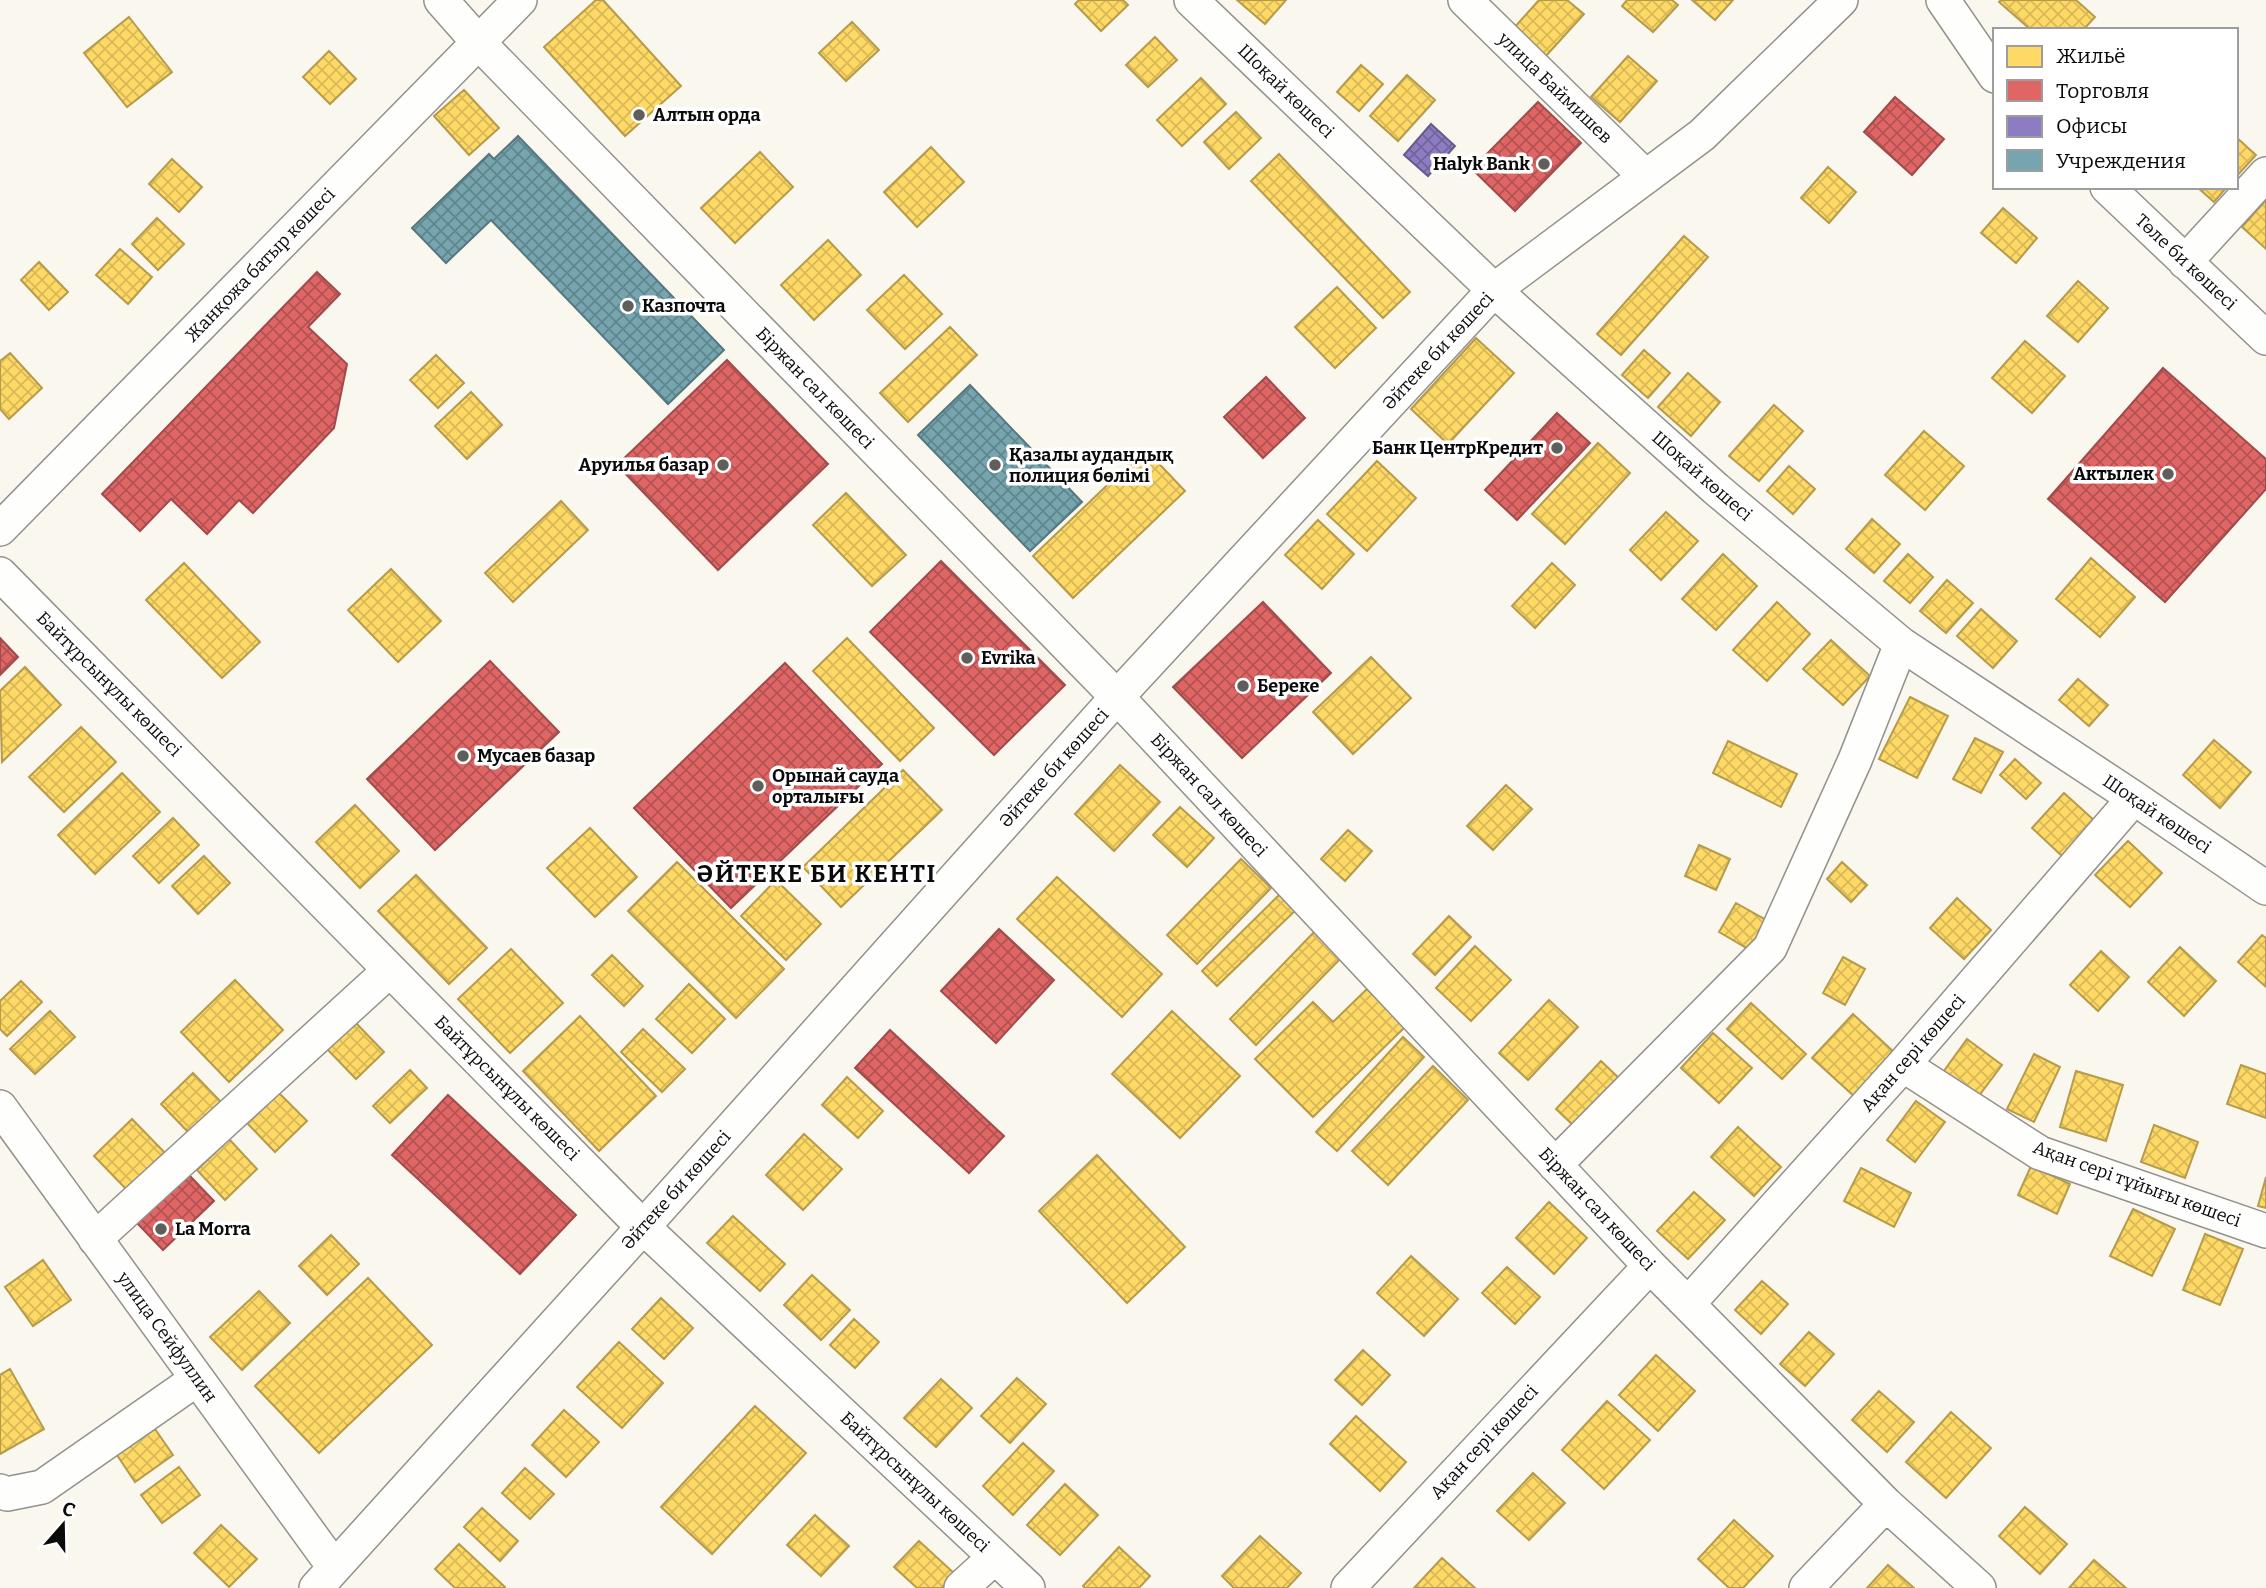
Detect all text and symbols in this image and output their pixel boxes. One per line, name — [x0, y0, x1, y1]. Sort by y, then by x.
street label: улица Баймишев — [1492, 27, 1617, 148]
legend — [1993, 28, 2238, 189]
street label: Шоқай көшесі — [1233, 39, 1339, 143]
text: Жильё — [2056, 43, 2125, 69]
text: Торговля — [2056, 78, 2149, 104]
place label: Алтын орда — [653, 104, 761, 126]
marker: Алтын орда — [631, 107, 647, 123]
text: Офисы — [2056, 113, 2127, 139]
text: Учреждения — [2056, 148, 2186, 174]
place label: Halyk Bank — [1433, 153, 1530, 175]
marker: Halyk Bank — [1536, 156, 1552, 172]
street label: Жанқожа батыр көшесі — [181, 183, 339, 347]
street label: Төле би көшесі — [2131, 209, 2241, 315]
street label: Әйтеке би көшесі — [1378, 288, 1498, 414]
place label: Казпочта — [642, 295, 726, 317]
marker: Казпочта — [620, 298, 636, 314]
street label: Біржан сал көшесі — [751, 323, 879, 453]
street label: Шоқай көшесі — [1647, 427, 1757, 525]
place label: Банк ЦентрКредит — [1372, 437, 1543, 459]
marker: Банк ЦентрКредит — [1549, 440, 1565, 456]
place label: Қазалы аудандық полиция бөлімі — [1009, 444, 1174, 487]
place label: Аруилья базар — [578, 454, 709, 476]
marker: Аруилья базар — [715, 457, 731, 473]
marker: Қазалы аудандық полиция бөлімі — [987, 457, 1003, 473]
place label: Актылек — [2073, 463, 2154, 485]
marker: Актылек — [2160, 466, 2176, 482]
street label: Байтұрсынұлы көшесі — [32, 607, 186, 761]
place label: Evrika — [981, 647, 1036, 669]
marker: Evrika — [959, 650, 975, 666]
place label: Береке — [1257, 675, 1319, 697]
marker: Береке — [1235, 678, 1251, 694]
street label: Әйтеке би көшесі — [995, 704, 1113, 832]
street label: Біржан сал көшесі — [1146, 729, 1272, 861]
place label: Мусаев базар — [477, 745, 595, 767]
marker: Мусаев базар — [455, 748, 471, 764]
place label: Орынай сауда орталығы — [772, 765, 899, 808]
street label: Шоқай көшесі — [2099, 770, 2215, 858]
marker: Орынай сауда орталығы — [750, 778, 766, 794]
district label: ӘЙТЕКЕ БИ КЕНТІ — [697, 859, 937, 888]
street label: Ақан сері көшесі — [1856, 990, 1970, 1116]
street label: Байтұрсынұлы көшесі — [430, 1011, 584, 1165]
street label: Әйтеке би көшесі — [617, 1126, 735, 1254]
street label: Ақан сері тұйығы көшесі — [2030, 1136, 2244, 1232]
street label: Біржан сал көшесі — [1534, 1143, 1660, 1275]
place label: La Morra — [175, 1218, 251, 1240]
marker: La Morra — [153, 1221, 169, 1237]
street label: улица Сейфуллин — [112, 1267, 222, 1407]
street label: Ақан сері көшесі — [1426, 1380, 1542, 1504]
street label: Байтұрсынұлы көшесі — [836, 1407, 994, 1557]
north arrow — [28, 1490, 98, 1560]
text: С — [59, 1497, 78, 1522]

